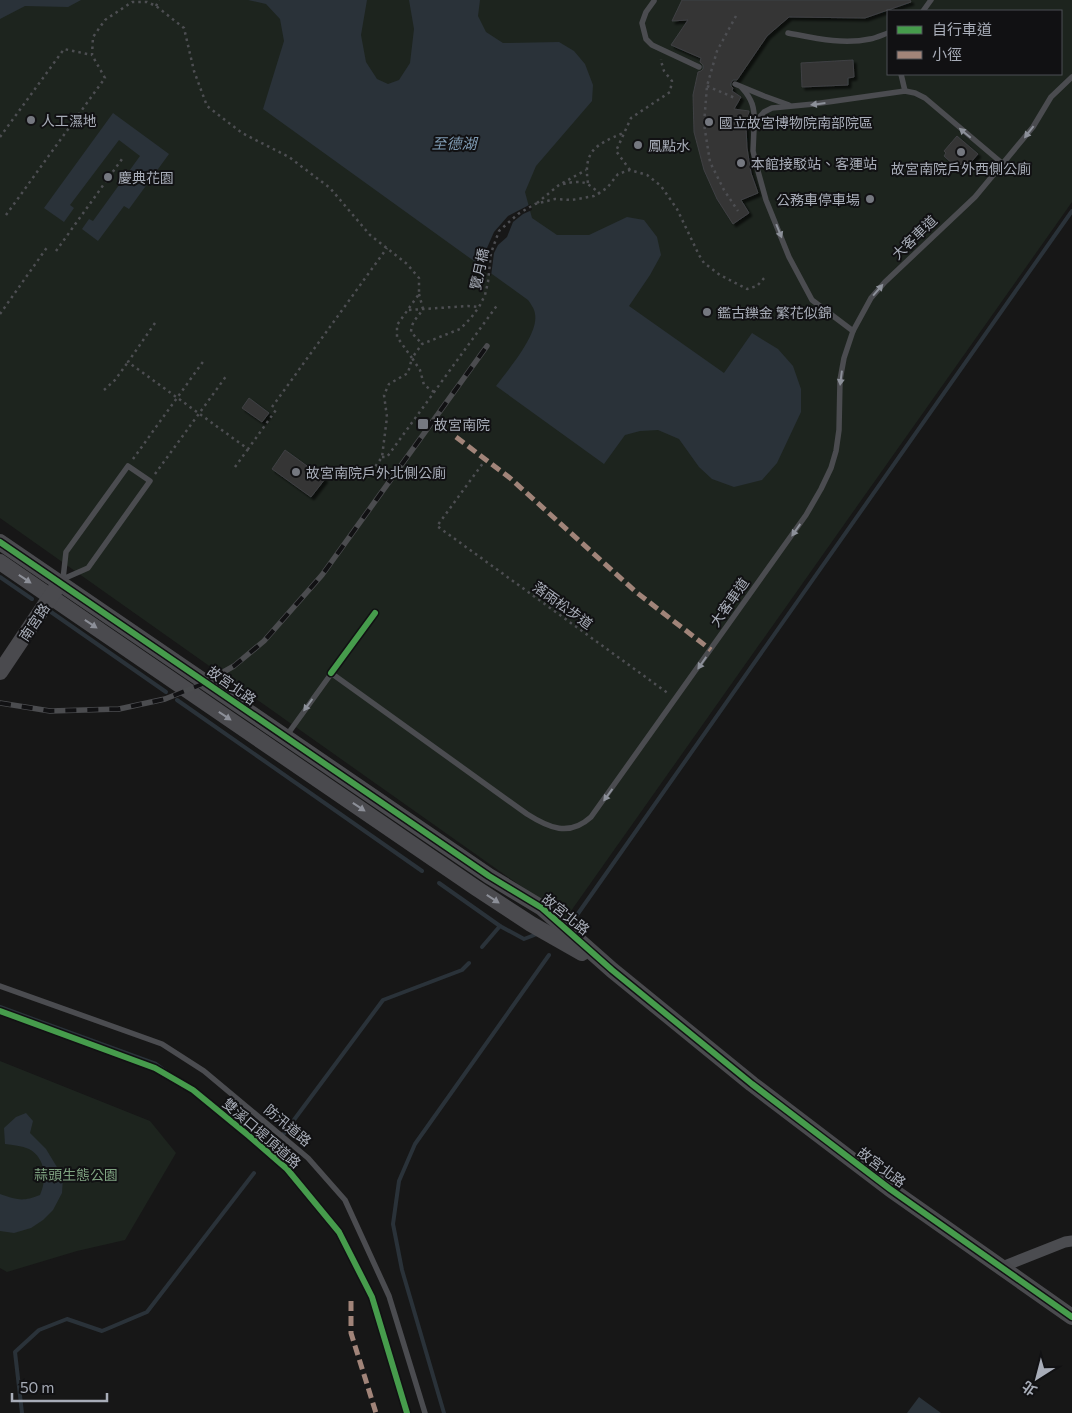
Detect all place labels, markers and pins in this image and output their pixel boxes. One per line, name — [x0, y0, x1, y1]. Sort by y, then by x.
place label: 人工濕地 — [41, 112, 97, 129]
marker: 人工濕地 — [25, 114, 37, 126]
place label: 國立故宮博物院南部院區 — [719, 114, 873, 131]
marker: 國立故宮博物院南部院區 — [703, 116, 715, 128]
place label: 鳳點水 — [648, 137, 690, 154]
marker: 鳳點水 — [632, 139, 644, 151]
marker: 故宮南院戶外西側公廁 — [955, 146, 967, 158]
place label: 本館接駁站、客運站 — [751, 155, 877, 172]
marker: 本館接駁站、客運站 — [735, 157, 747, 169]
place label: 故宮南院戶外西側公廁 — [891, 160, 1031, 177]
place label: 慶典花園 — [118, 169, 174, 186]
marker: 慶典花園 — [102, 171, 114, 183]
place label: 公務車停車場 — [776, 191, 860, 208]
marker: 公務車停車場 — [864, 193, 876, 205]
place label: 鑑古鑠金 繁花似錦 — [717, 304, 832, 321]
marker: 鑑古鑠金 繁花似錦 — [701, 306, 713, 318]
place label: 故宮南院 — [434, 416, 490, 433]
marker: 故宮南院 — [416, 417, 430, 431]
place label: 故宮南院戶外北側公廁 — [306, 464, 446, 481]
marker: 故宮南院戶外北側公廁 — [290, 466, 302, 478]

